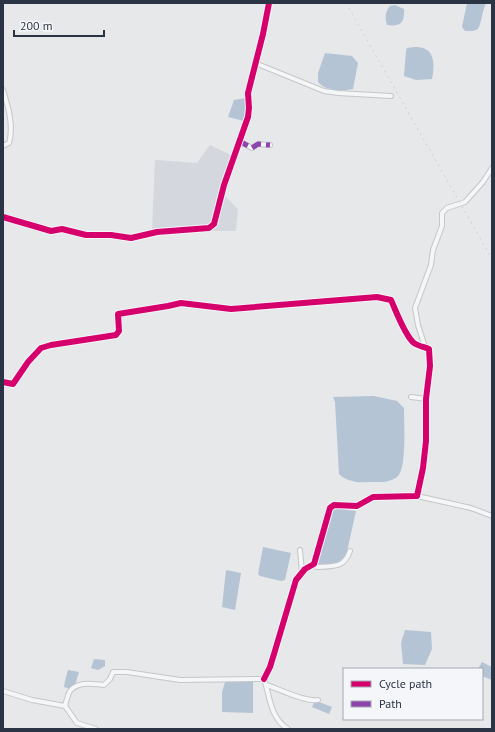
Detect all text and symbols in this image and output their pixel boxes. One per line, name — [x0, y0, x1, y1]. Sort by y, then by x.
scale bar — [14, 12, 104, 38]
text: 200 m — [20, 18, 53, 33]
legend — [343, 668, 483, 720]
text: Cycle path — [379, 676, 432, 691]
text: Path — [379, 696, 402, 711]

